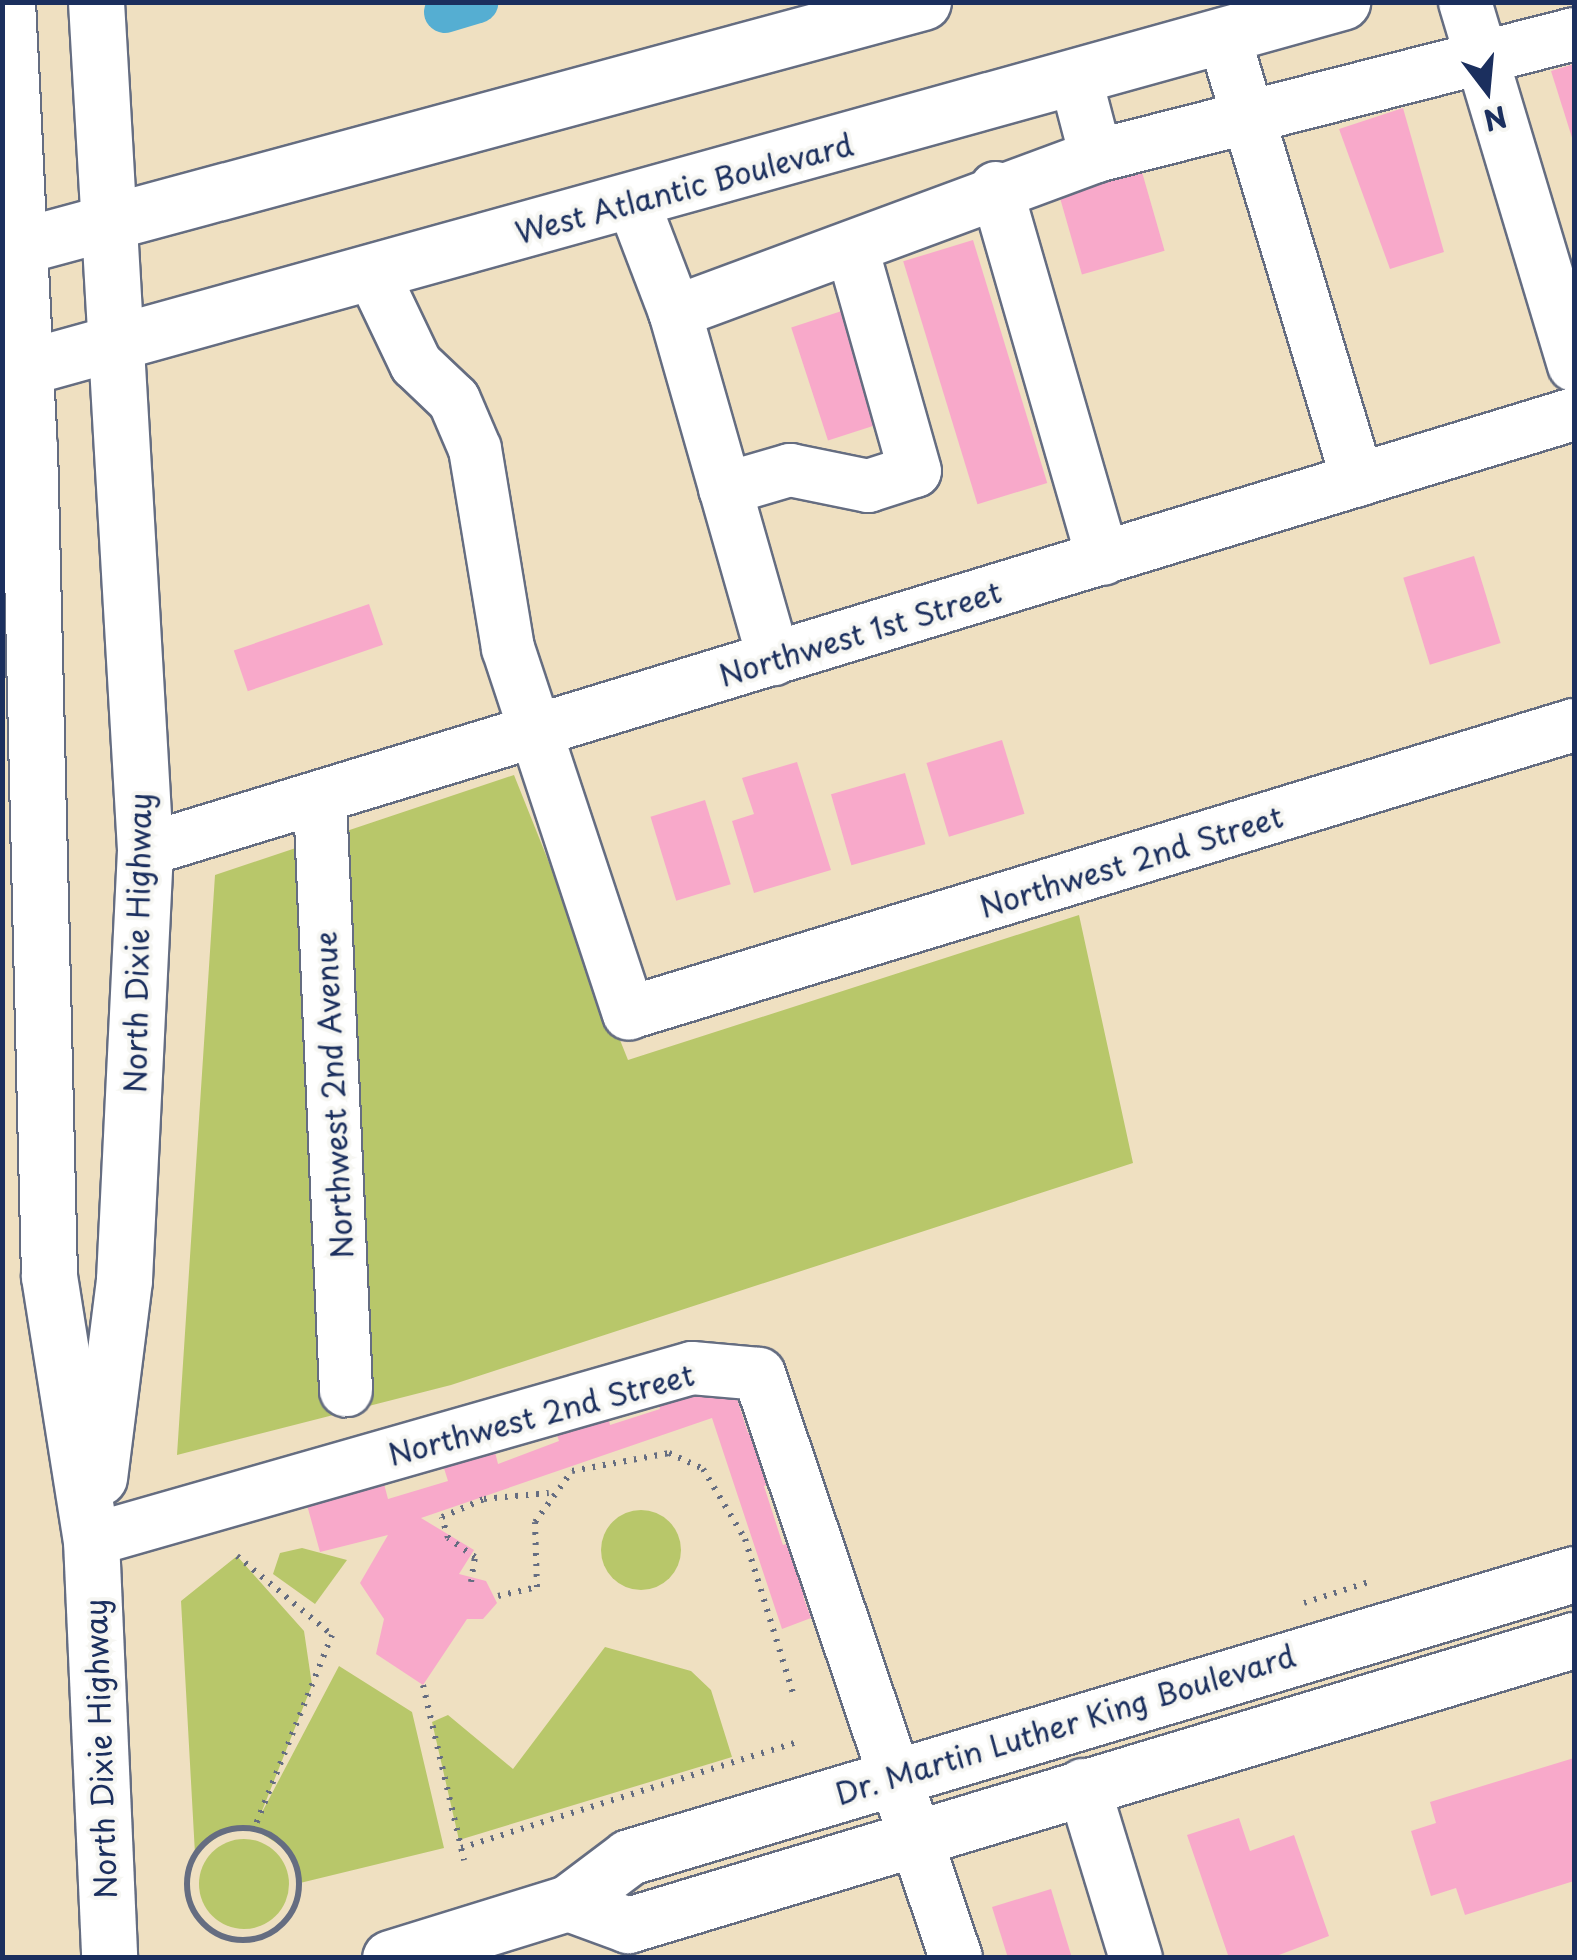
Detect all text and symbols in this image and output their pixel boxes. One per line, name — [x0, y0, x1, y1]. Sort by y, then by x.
north arrow — [1437, 40, 1537, 140]
text: N — [1479, 96, 1512, 143]
street label: West Atlantic Boulevard — [511, 126, 857, 250]
street label: Northwest 1st Street — [712, 572, 1008, 694]
street label: North Dixie Highway — [116, 793, 158, 1093]
street label: Northwest 2nd Street — [975, 798, 1287, 924]
street label: Northwest 2nd Avenue — [306, 930, 360, 1260]
street label: Northwest 2nd Street — [384, 1356, 698, 1472]
street label: North Dixie Highway — [77, 1599, 123, 1899]
street label: Dr. Martin Luther King Boulevard — [830, 1637, 1300, 1811]

